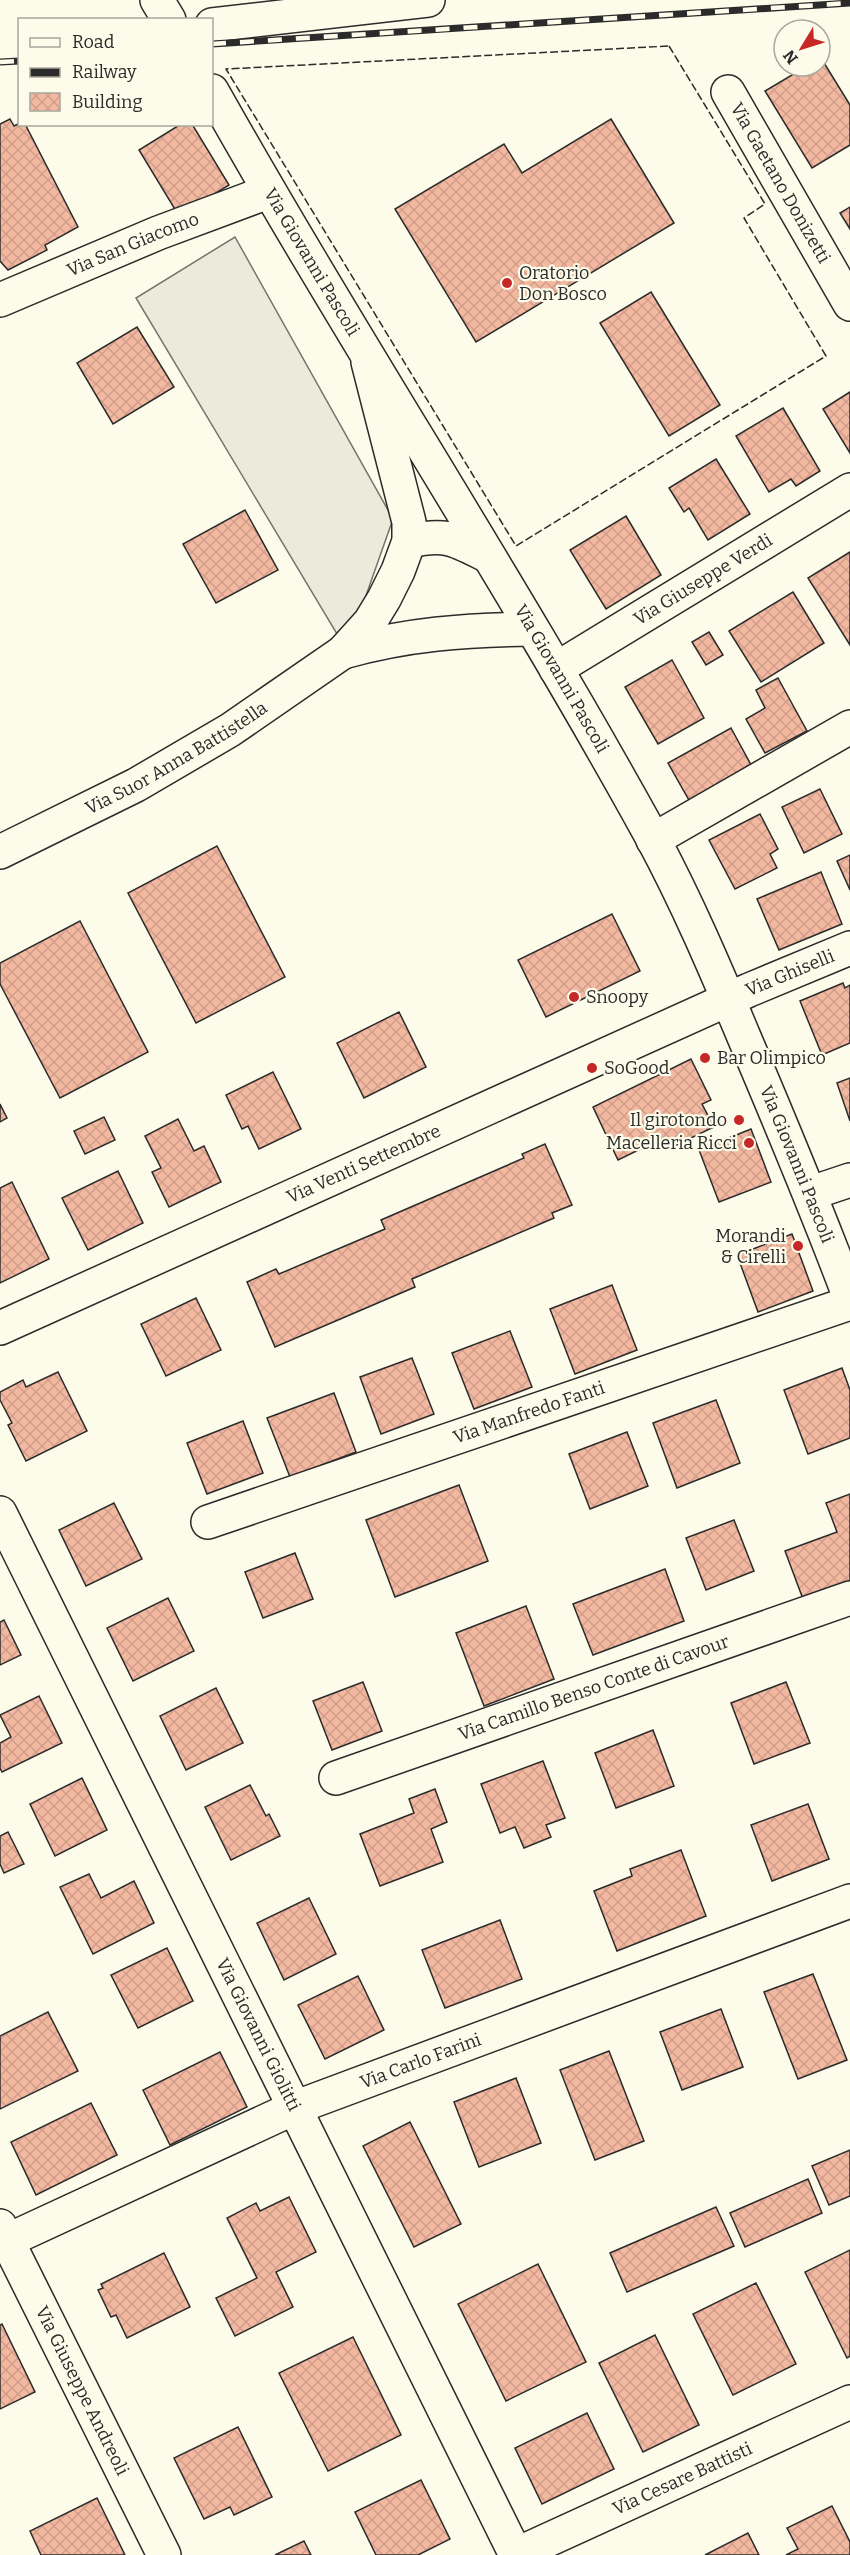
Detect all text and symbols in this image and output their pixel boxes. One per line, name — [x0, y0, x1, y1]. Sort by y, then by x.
legend — [18, 18, 213, 126]
north arrow — [772, 18, 832, 78]
text: Road — [72, 31, 115, 53]
text: N — [779, 46, 802, 68]
text: Railway — [72, 61, 137, 83]
text: Building — [72, 91, 143, 113]
street label: Via Gaetano Donizetti — [726, 99, 835, 267]
street label: Via Giovanni Pascoli — [259, 184, 364, 340]
street label: Via San Giacomo — [64, 208, 202, 281]
place label: Oratorio Don Bosco — [519, 262, 607, 305]
marker: Oratorio Don Bosco — [500, 276, 514, 290]
street label: Via Giuseppe Verdi — [630, 529, 776, 630]
street label: Via Giovanni Pascoli — [510, 601, 614, 757]
street label: Via Suor Anna Battistella — [82, 697, 272, 819]
street label: Via Ghiselli — [742, 945, 838, 1001]
place label: Snoopy — [586, 986, 649, 1008]
marker: Snoopy — [567, 990, 581, 1004]
place label: Bar Olimpico — [717, 1047, 826, 1069]
marker: Bar Olimpico — [698, 1051, 712, 1065]
place label: SoGood — [604, 1057, 670, 1079]
marker: SoGood — [585, 1061, 599, 1075]
street label: Via Giovanni Pascoli — [755, 1082, 839, 1246]
place label: Il girotondo — [630, 1109, 727, 1131]
marker: Il girotondo — [732, 1113, 746, 1127]
street label: Via Venti Settembre — [283, 1120, 444, 1208]
place label: Macelleria Ricci — [606, 1132, 737, 1154]
marker: Macelleria Ricci — [742, 1136, 756, 1150]
place label: Morandi & Cirelli — [715, 1225, 786, 1268]
marker: Morandi & Cirelli — [791, 1239, 805, 1253]
street label: Via Manfredo Fanti — [450, 1377, 607, 1449]
street label: Via Camillo Benso Conte di Cavour — [455, 1630, 732, 1745]
street label: Via Giovanni Giolitti — [211, 1954, 305, 2115]
street label: Via Carlo Farini — [357, 2028, 484, 2093]
street label: Via Giuseppe Andreoli — [31, 2302, 133, 2479]
street label: Via Cesare Battisti — [609, 2437, 756, 2520]

